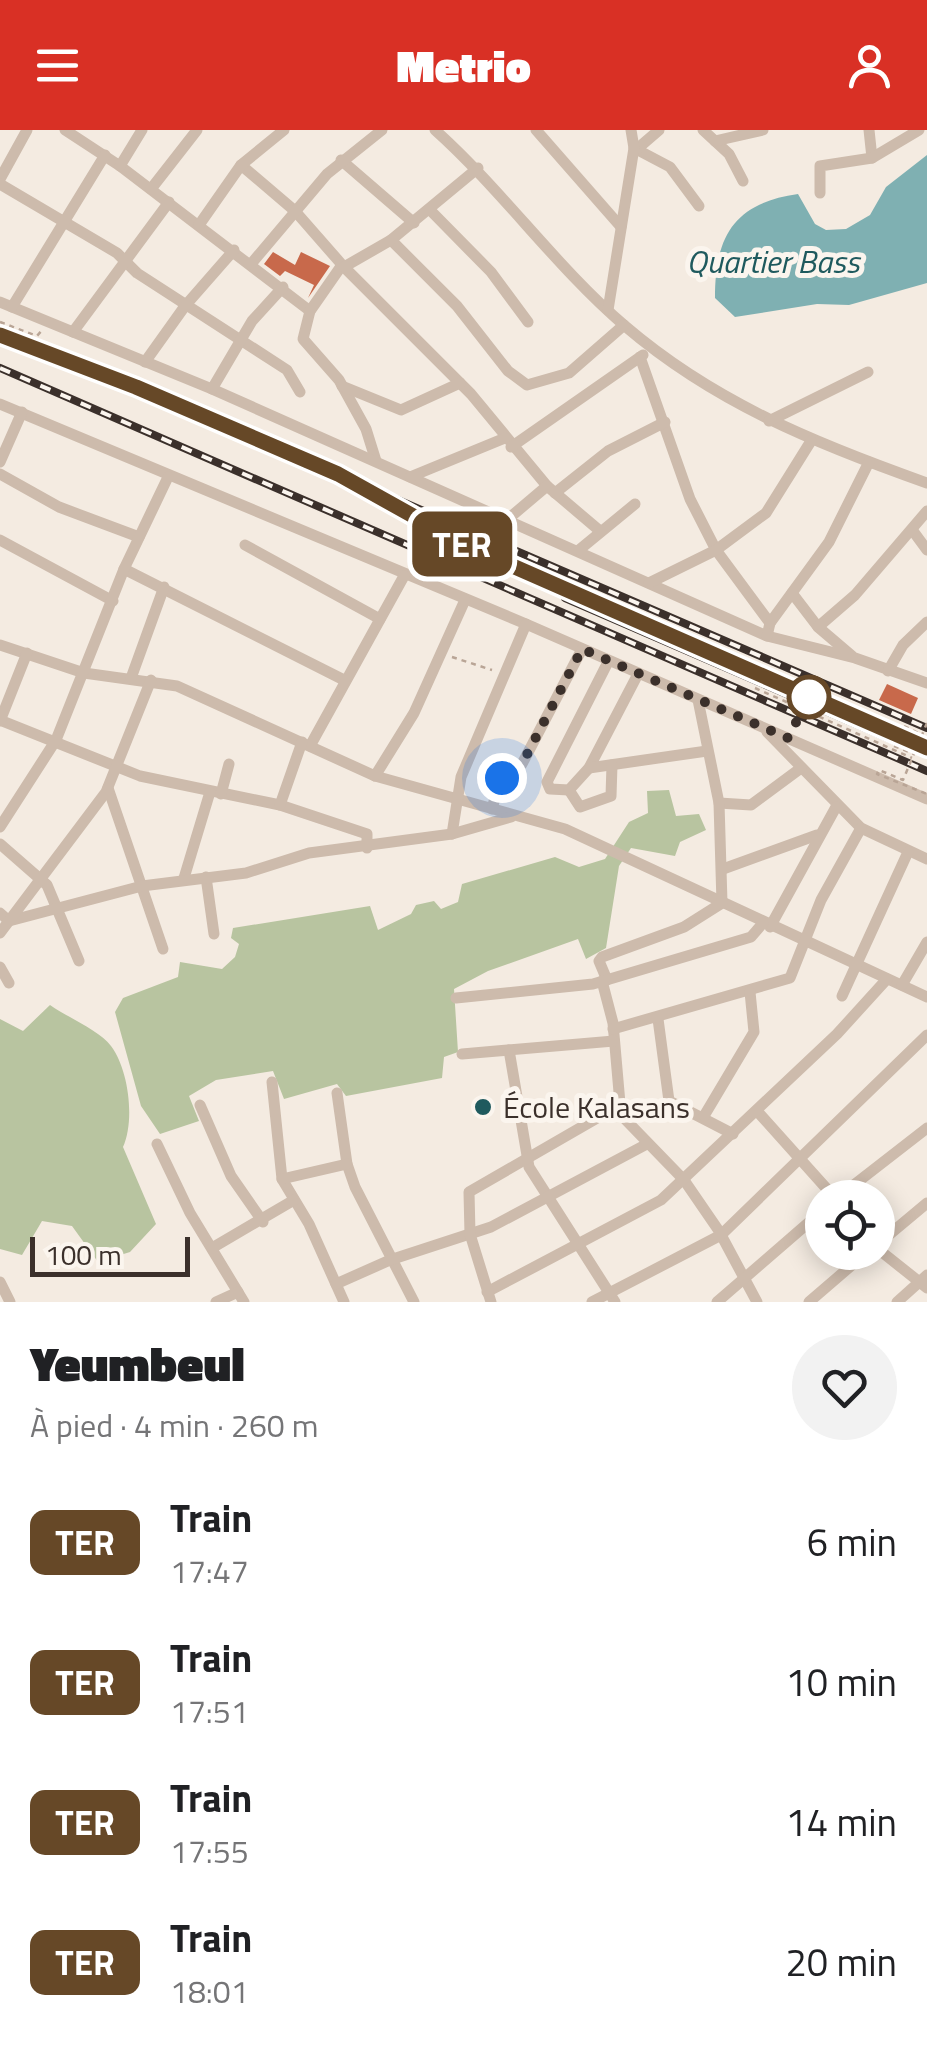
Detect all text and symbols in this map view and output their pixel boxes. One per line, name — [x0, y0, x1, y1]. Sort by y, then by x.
text: Metrio — [396, 31, 531, 99]
icon: menu — [30, 38, 85, 93]
icon: person — [842, 38, 897, 93]
water label: Quartier Bass — [687, 237, 862, 285]
line badge: TER — [404, 512, 520, 576]
text: TER — [432, 517, 492, 571]
unlabelled marker — [788, 676, 830, 718]
your location — [477, 753, 527, 803]
place label: École Kalasans — [503, 1084, 690, 1130]
marker: École Kalasans — [472, 1096, 494, 1118]
map controls — [805, 1180, 895, 1270]
button: locate — [805, 1180, 895, 1270]
scale bar — [30, 1232, 190, 1276]
text: 100 m — [45, 1233, 122, 1276]
text: Yeumbeul — [30, 1327, 245, 1400]
button: heart — [792, 1335, 897, 1440]
text: À pied · 4 min · 260 m — [30, 1401, 319, 1449]
text: Train — [170, 1489, 252, 1547]
text: 6 min — [807, 1513, 897, 1571]
text: TER — [55, 1515, 115, 1569]
text: 17:47 — [170, 1547, 249, 1595]
text: Train — [170, 1629, 252, 1687]
text: 10 min — [786, 1653, 897, 1711]
text: TER — [55, 1655, 115, 1709]
text: 17:51 — [170, 1687, 249, 1735]
text: Train — [170, 1769, 252, 1827]
text: 14 min — [786, 1793, 897, 1851]
text: TER — [55, 1795, 115, 1849]
text: 17:55 — [170, 1827, 249, 1875]
text: Train — [170, 1909, 252, 1967]
text: 20 min — [786, 1933, 897, 1991]
text: TER — [55, 1935, 115, 1989]
text: 18:01 — [170, 1967, 249, 2015]

